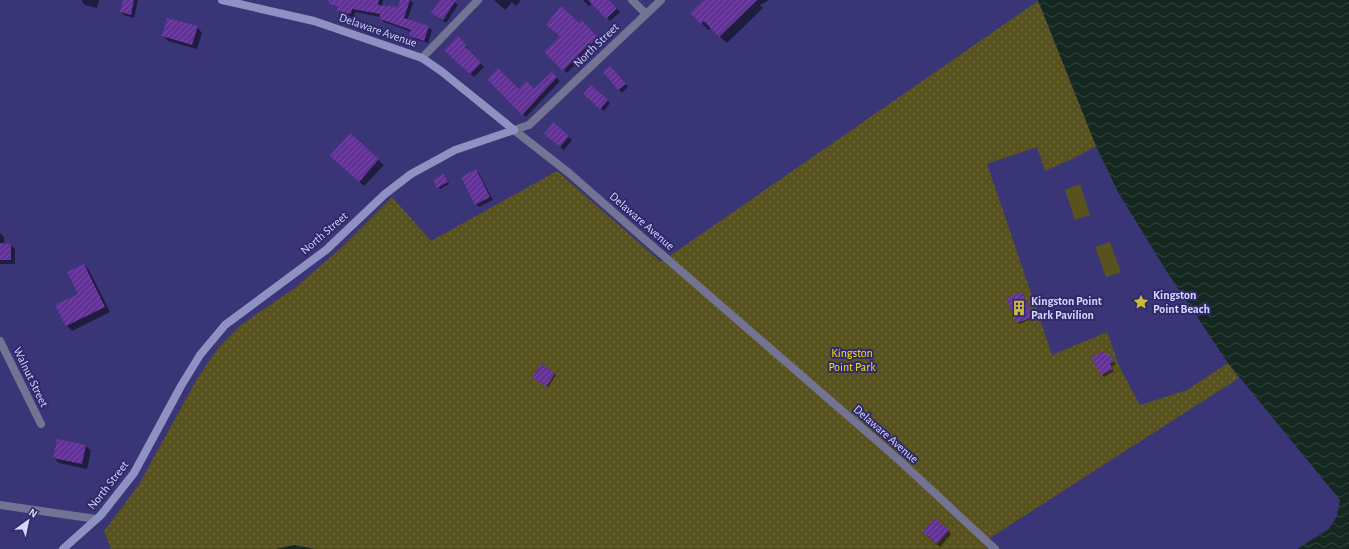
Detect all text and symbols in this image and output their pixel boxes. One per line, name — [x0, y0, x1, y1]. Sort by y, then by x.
street label: Delaware Avenue — [338, 11, 418, 49]
street label: North Street — [571, 20, 621, 69]
street label: Delaware Avenue — [607, 190, 677, 252]
street label: North Street — [298, 209, 350, 257]
place label: Kingston Point Beach — [1153, 289, 1210, 315]
place icon: Kingston Point Beach — [1132, 293, 1150, 311]
place label: Kingston Point Park Pavilion — [1031, 295, 1102, 321]
building icon: Kingston Point Park Pavilion — [1010, 299, 1028, 317]
street label: Walnut Street — [11, 345, 51, 409]
park label: Kingston Point Park — [828, 347, 876, 373]
street label: Delaware Avenue — [851, 403, 921, 465]
street label: North Street — [85, 458, 131, 512]
north arrow — [8, 501, 48, 541]
text: N — [27, 506, 39, 520]

